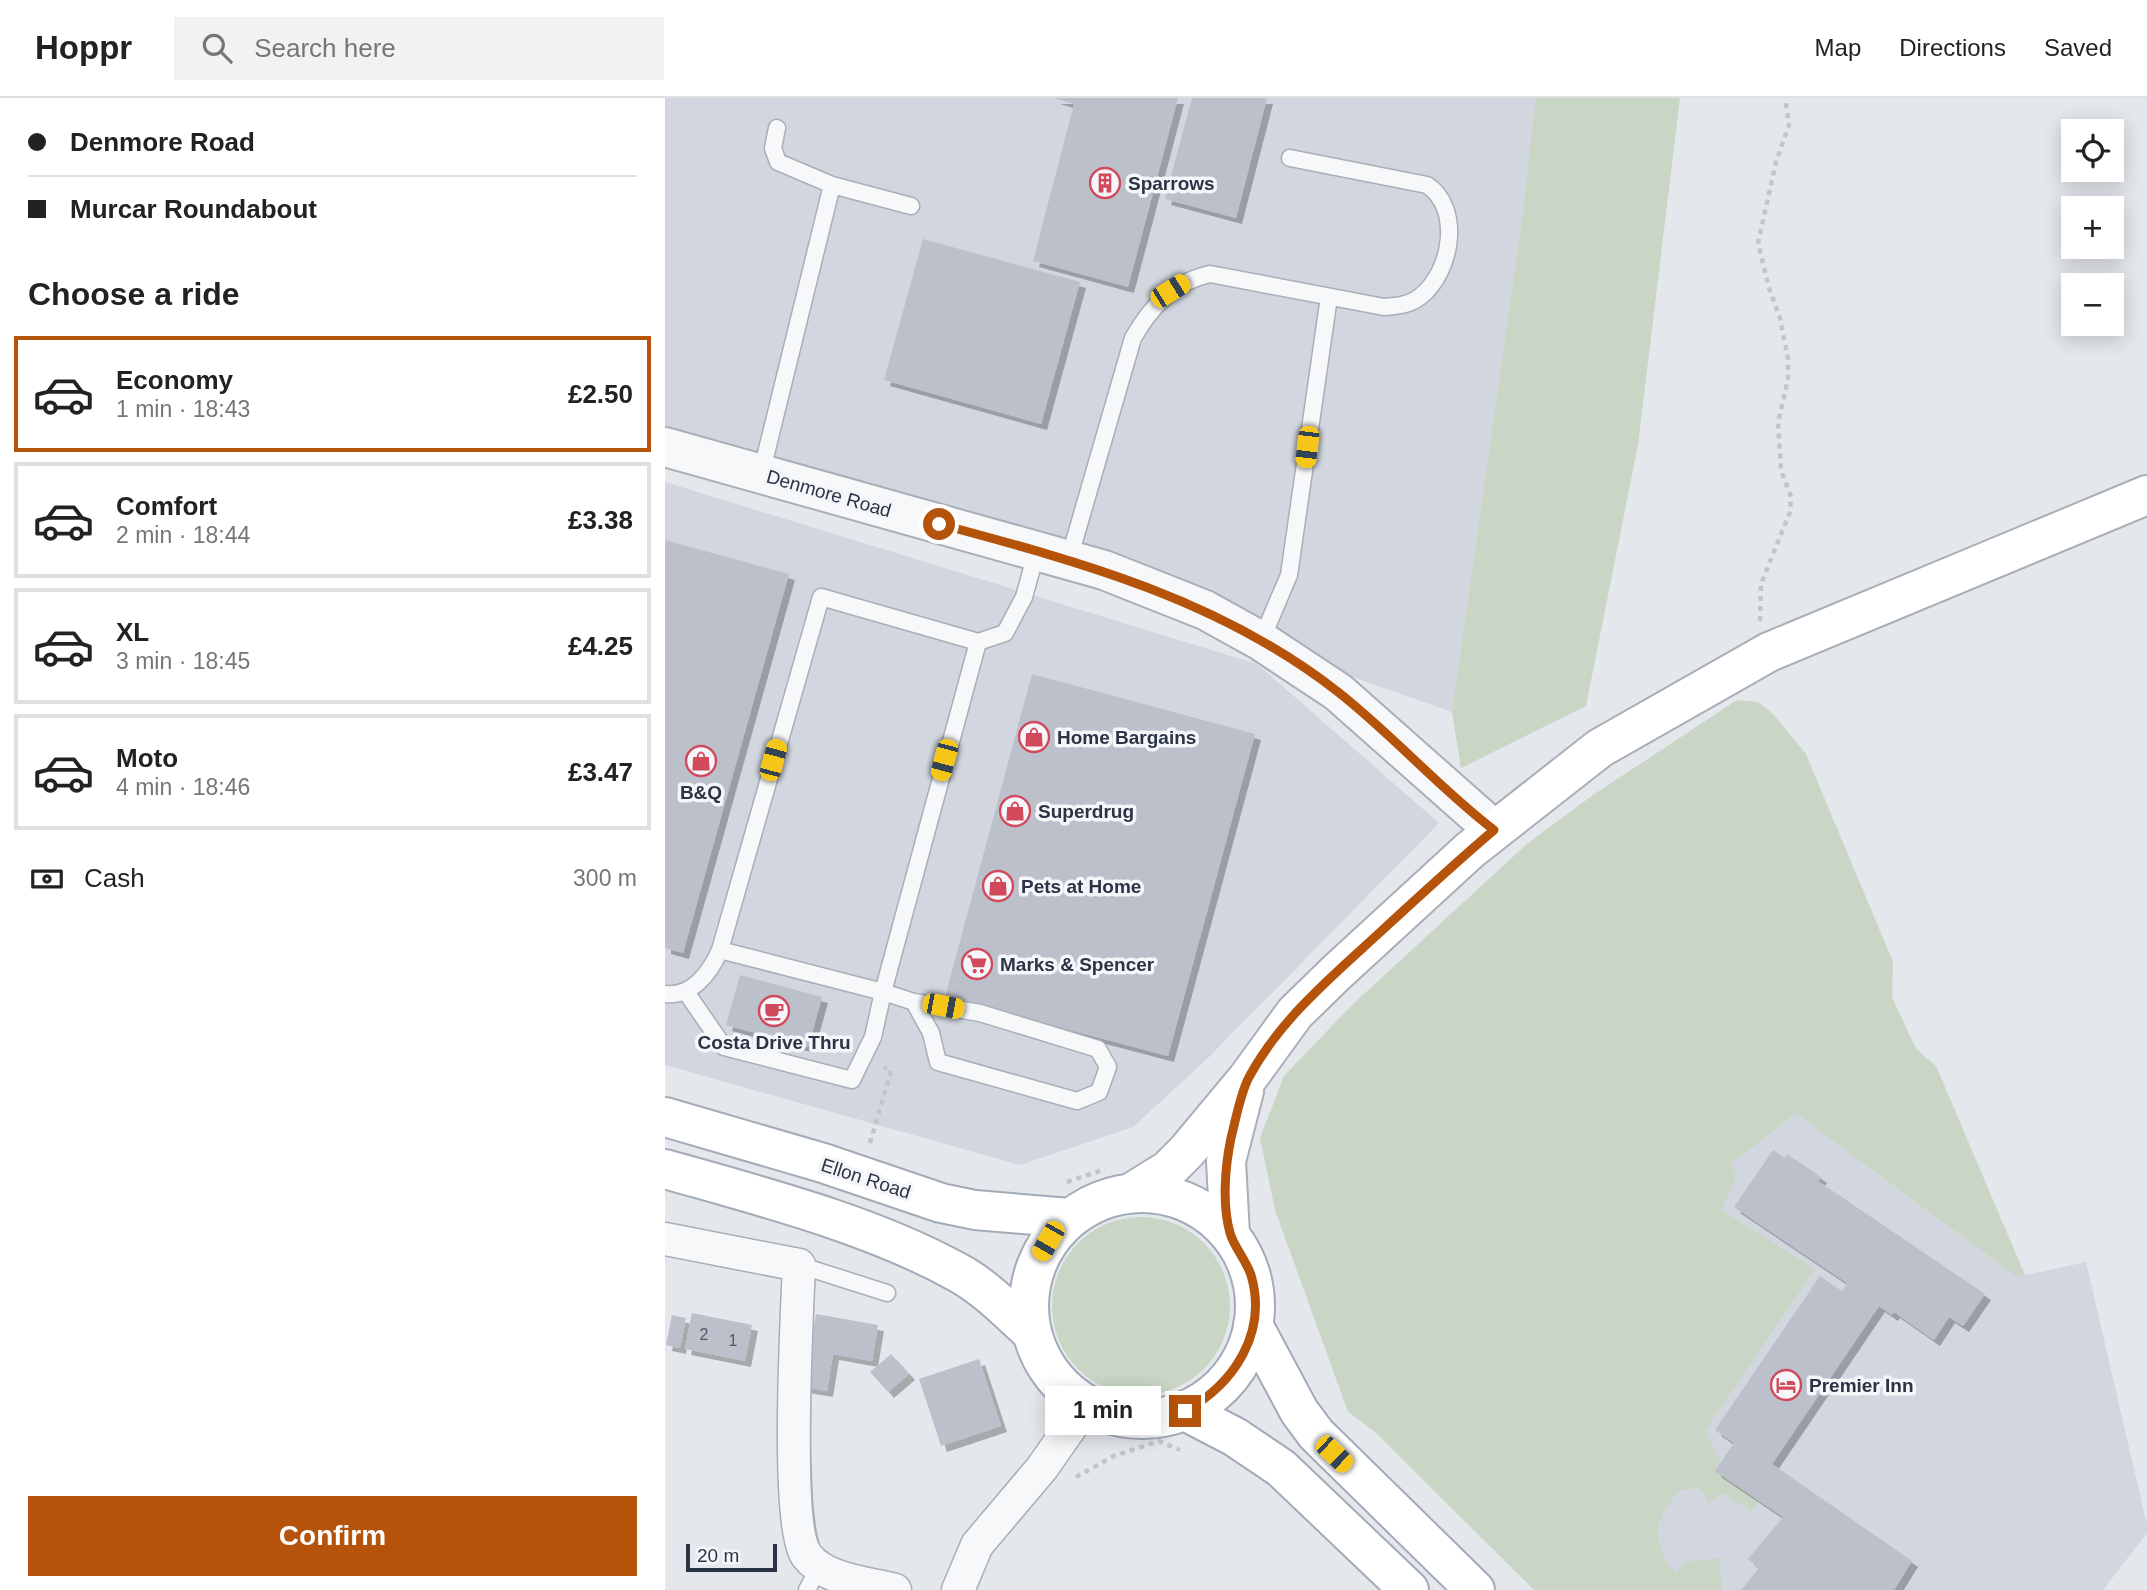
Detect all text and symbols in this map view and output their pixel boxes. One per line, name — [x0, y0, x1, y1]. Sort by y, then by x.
search box — [174, 17, 664, 80]
text: Hoppr — [35, 29, 132, 66]
icon: search — [198, 29, 236, 67]
text: Search here — [254, 33, 396, 63]
text: Map — [1815, 34, 1861, 61]
text: Directions — [1899, 34, 2006, 61]
text: Saved — [2044, 34, 2112, 61]
map controls — [2061, 119, 2124, 336]
button: locate — [2061, 119, 2124, 182]
text: Denmore Road — [70, 127, 255, 157]
building icon: Sparrows — [1088, 166, 1122, 200]
place label: Sparrows — [1128, 173, 1215, 194]
text: Murcar Roundabout — [70, 194, 317, 224]
button: + — [2061, 196, 2124, 259]
car — [1147, 271, 1194, 311]
button: − — [2061, 273, 2124, 336]
text: Choose a ride — [28, 276, 240, 312]
icon: car — [32, 363, 95, 426]
text: Economy — [116, 365, 233, 395]
text: £2.50 — [568, 379, 633, 409]
text: 1 min · 18:43 — [116, 396, 250, 422]
car — [1295, 425, 1320, 469]
street label: Denmore Road — [764, 466, 894, 521]
icon: car — [32, 489, 95, 552]
text: Comfort — [116, 491, 217, 521]
text: £3.38 — [568, 505, 633, 535]
route start — [923, 508, 955, 540]
text: 2 min · 18:44 — [116, 522, 250, 548]
icon: car — [32, 615, 95, 678]
text: XL — [116, 617, 149, 647]
text: £4.25 — [568, 631, 633, 661]
text: 3 min · 18:45 — [116, 648, 250, 674]
shop icon: Home Bargains — [1017, 720, 1051, 754]
place label: Home Bargains — [1057, 727, 1196, 748]
car — [758, 737, 789, 783]
car — [929, 737, 960, 783]
icon: car — [32, 741, 95, 804]
text: Moto — [116, 743, 178, 773]
shop icon: B&Q — [684, 744, 718, 778]
text: £3.47 — [568, 757, 633, 787]
text: 4 min · 18:46 — [116, 774, 250, 800]
place label: B&Q — [680, 782, 722, 803]
shop icon: Superdrug — [998, 794, 1032, 828]
place label: Superdrug — [1038, 801, 1134, 822]
icon: cash — [28, 860, 66, 898]
text: Cash — [84, 863, 145, 893]
text: 300 m — [573, 865, 637, 891]
shop icon: Pets at Home — [981, 869, 1015, 903]
place label: Pets at Home — [1021, 876, 1141, 897]
supermarket icon: Marks & Spencer — [960, 947, 994, 981]
place label: Marks & Spencer — [1000, 954, 1155, 975]
car — [921, 992, 966, 1020]
cafe icon: Costa Drive Thru — [757, 994, 791, 1028]
place label: Costa Drive Thru — [697, 1032, 851, 1053]
street label: Ellon Road — [818, 1154, 913, 1203]
car — [1029, 1218, 1068, 1264]
house number: 2 — [700, 1326, 709, 1343]
house number: 1 — [729, 1332, 738, 1349]
hotel icon: Premier Inn — [1769, 1368, 1803, 1402]
place label: Premier Inn — [1809, 1375, 1914, 1396]
callout: 1 min — [1045, 1386, 1161, 1436]
route end — [1169, 1395, 1201, 1427]
text: 1 min — [1073, 1397, 1133, 1423]
car — [1312, 1432, 1357, 1476]
button: Confirm — [28, 1496, 637, 1576]
scale bar — [686, 1541, 777, 1573]
text: 20 m — [697, 1545, 739, 1566]

